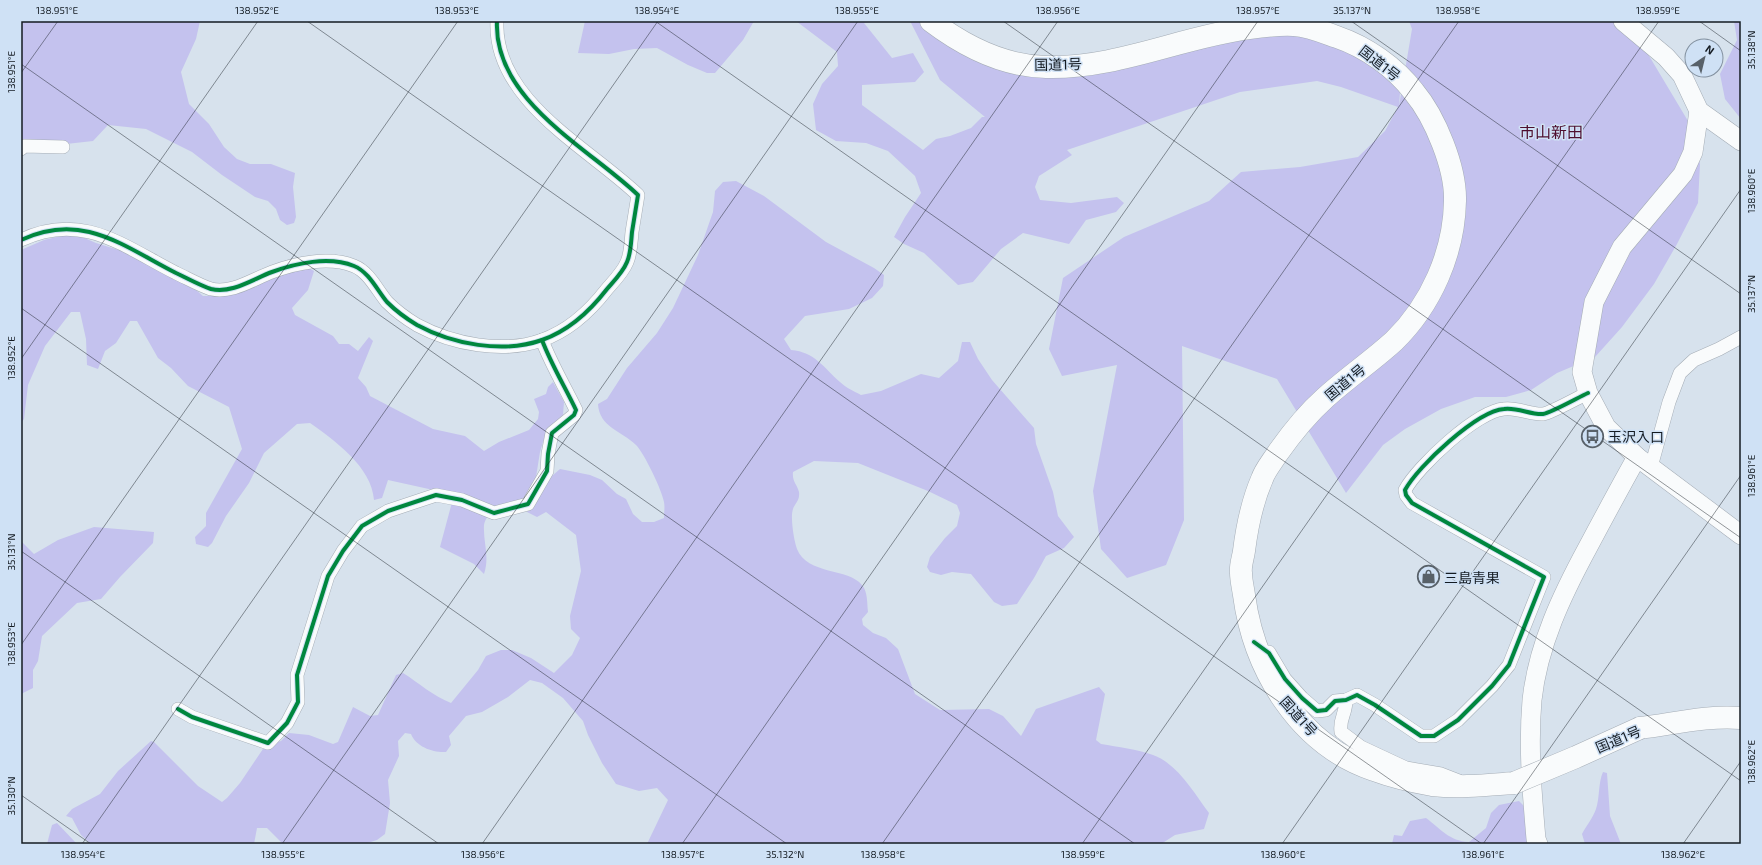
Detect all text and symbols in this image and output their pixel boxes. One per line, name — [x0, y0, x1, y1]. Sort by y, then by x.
text: 138.951°E — [36, 4, 78, 16]
text: 138.952°E — [235, 4, 279, 16]
text: 138.953°E — [435, 4, 479, 16]
text: 138.954°E — [635, 4, 680, 16]
text: 138.955°E — [835, 4, 879, 16]
text: 138.956°E — [1036, 4, 1080, 16]
text: 138.957°E — [1236, 4, 1280, 16]
text: 35.137°N — [1333, 4, 1371, 16]
text: 138.958°E — [1436, 4, 1481, 16]
text: 138.959°E — [1636, 4, 1680, 16]
text: 35.138°N — [1745, 30, 1757, 70]
north arrow — [1684, 38, 1724, 78]
street label: 国道1号 — [1356, 42, 1404, 84]
text: N — [1703, 42, 1717, 57]
text: 138.951°E — [5, 51, 17, 93]
street label: 国道1号 — [1034, 55, 1082, 73]
district label: 市山新田 — [1519, 122, 1583, 141]
text: 138.960°E — [1745, 168, 1757, 213]
text: 35.137°N — [1745, 275, 1757, 313]
text: 138.952°E — [5, 336, 17, 380]
street label: 国道1号 — [1321, 360, 1369, 404]
bus stop icon: 玉沢入口 — [1580, 423, 1606, 449]
place label: 玉沢入口 — [1608, 428, 1664, 445]
text: 138.961°E — [1745, 454, 1757, 497]
text: 35.131°N — [5, 534, 17, 570]
shop icon: 三島青果 — [1416, 564, 1442, 590]
place label: 三島青果 — [1444, 569, 1500, 586]
text: 138.953°E — [5, 622, 17, 666]
street label: 国道1号 — [1277, 693, 1321, 739]
street label: 国道1号 — [1593, 722, 1643, 756]
text: 138.962°E — [1745, 740, 1757, 784]
text: 35.130°N — [5, 776, 17, 816]
text: 138.954°E — [61, 848, 106, 860]
text: 138.955°E — [261, 848, 305, 860]
text: 138.956°E — [461, 848, 505, 860]
text: 138.957°E — [661, 848, 705, 860]
text: 35.132°N — [766, 848, 804, 860]
text: 138.958°E — [861, 848, 906, 860]
text: 138.959°E — [1061, 848, 1105, 860]
text: 138.960°E — [1261, 848, 1306, 860]
text: 138.961°E — [1462, 848, 1505, 860]
text: 138.962°E — [1661, 848, 1705, 860]

